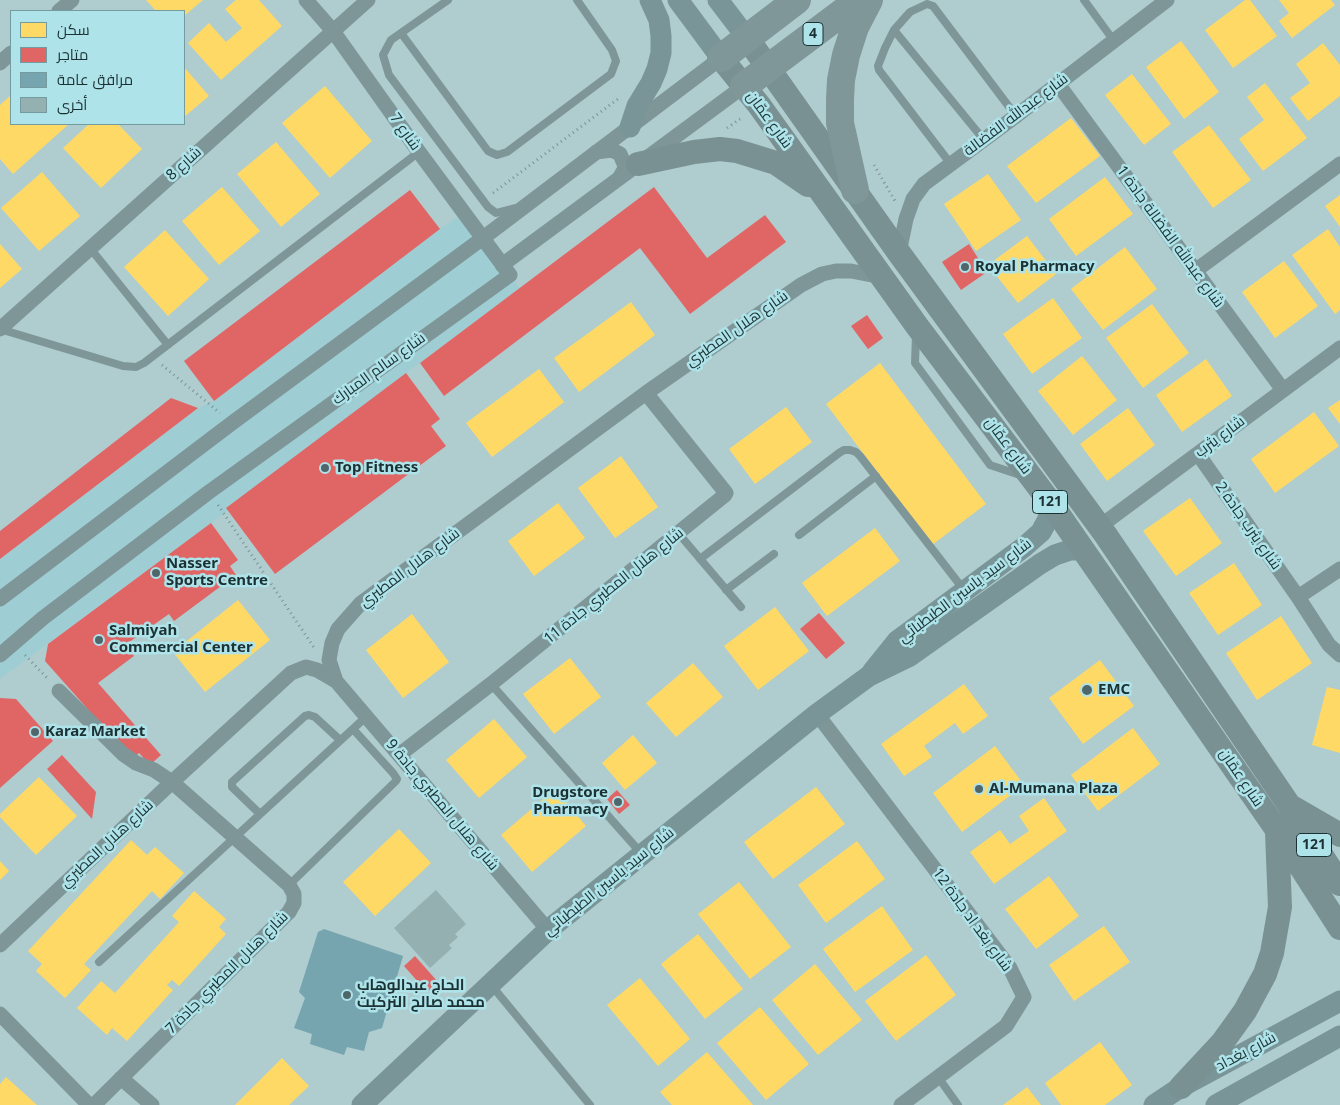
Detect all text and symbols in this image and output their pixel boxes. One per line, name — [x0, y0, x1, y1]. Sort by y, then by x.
legend — [10, 10, 185, 125]
text: سكن — [57, 19, 90, 39]
road number: 4 — [803, 22, 823, 46]
text: متاجر — [57, 44, 88, 64]
text: مرافق عامة — [57, 69, 133, 89]
street label: شارع عبدالله الفضالة — [960, 70, 1072, 160]
street label: شارع عمّان — [742, 88, 796, 152]
text: أخرى — [57, 94, 87, 114]
street label: شارع 7 — [386, 110, 424, 154]
street label: شارع 8 — [163, 143, 205, 185]
street label: شارع عبدالله الفضالة جادة 1 — [1112, 163, 1228, 311]
place label: Royal Pharmacy — [975, 258, 1095, 276]
marker: Royal Pharmacy — [959, 261, 971, 273]
street label: شارع هلال المطيري — [682, 287, 792, 371]
street label: شارع سالم المبارك — [329, 329, 429, 409]
street label: شارع يثرب — [1192, 412, 1248, 462]
street label: شارع عمّان — [981, 414, 1035, 478]
place label: Top Fitness — [335, 459, 418, 477]
marker: Top Fitness — [319, 462, 331, 474]
street label: شارع يثرب جادة 2 — [1211, 479, 1285, 573]
road number: 121 — [1032, 491, 1068, 514]
street label: شارع هلال المطيري — [356, 524, 464, 612]
street label: شارع هلال المطيري جادة 11 — [541, 524, 687, 648]
street label: شارع سيد ياسين الطبطبائي — [895, 535, 1035, 647]
place label: Nasser Sports Centre — [166, 555, 268, 590]
marker: Nasser Sports Centre — [150, 567, 162, 579]
place label: Salmiyah Commercial Center — [109, 622, 253, 657]
marker: Salmiyah Commercial Center — [93, 634, 105, 646]
place label: EMC — [1098, 681, 1130, 699]
marker: EMC — [1080, 683, 1094, 697]
place label: Karaz Market — [45, 723, 145, 741]
marker: Karaz Market — [29, 726, 41, 738]
street label: شارع هلال المطيري جادة 9 — [382, 736, 502, 874]
street label: شارع عمّان — [1215, 745, 1267, 811]
place label: Al-Mumana Plaza — [989, 780, 1118, 798]
marker: Al-Mumana Plaza — [973, 783, 985, 795]
place label: Drugstore Pharmacy — [532, 784, 608, 819]
street label: شارع هلال المطيري — [57, 796, 157, 892]
marker: Drugstore Pharmacy — [612, 796, 624, 808]
street label: شارع سيد ياسين الطبطبائي — [540, 824, 678, 940]
road number: 121 — [1296, 834, 1332, 856]
street label: شارع بغد اد جادة 12 — [928, 865, 1016, 975]
street label: شارع هلال المطيري جادة 7 — [162, 908, 292, 1038]
place label: الحاج عبدالوهاب محمد صالح التركيت — [357, 977, 485, 1012]
marker: الحاج عبدالوهاب محمد صالح التركيت — [341, 989, 353, 1001]
street label: شارع بغداد — [1213, 1029, 1279, 1075]

